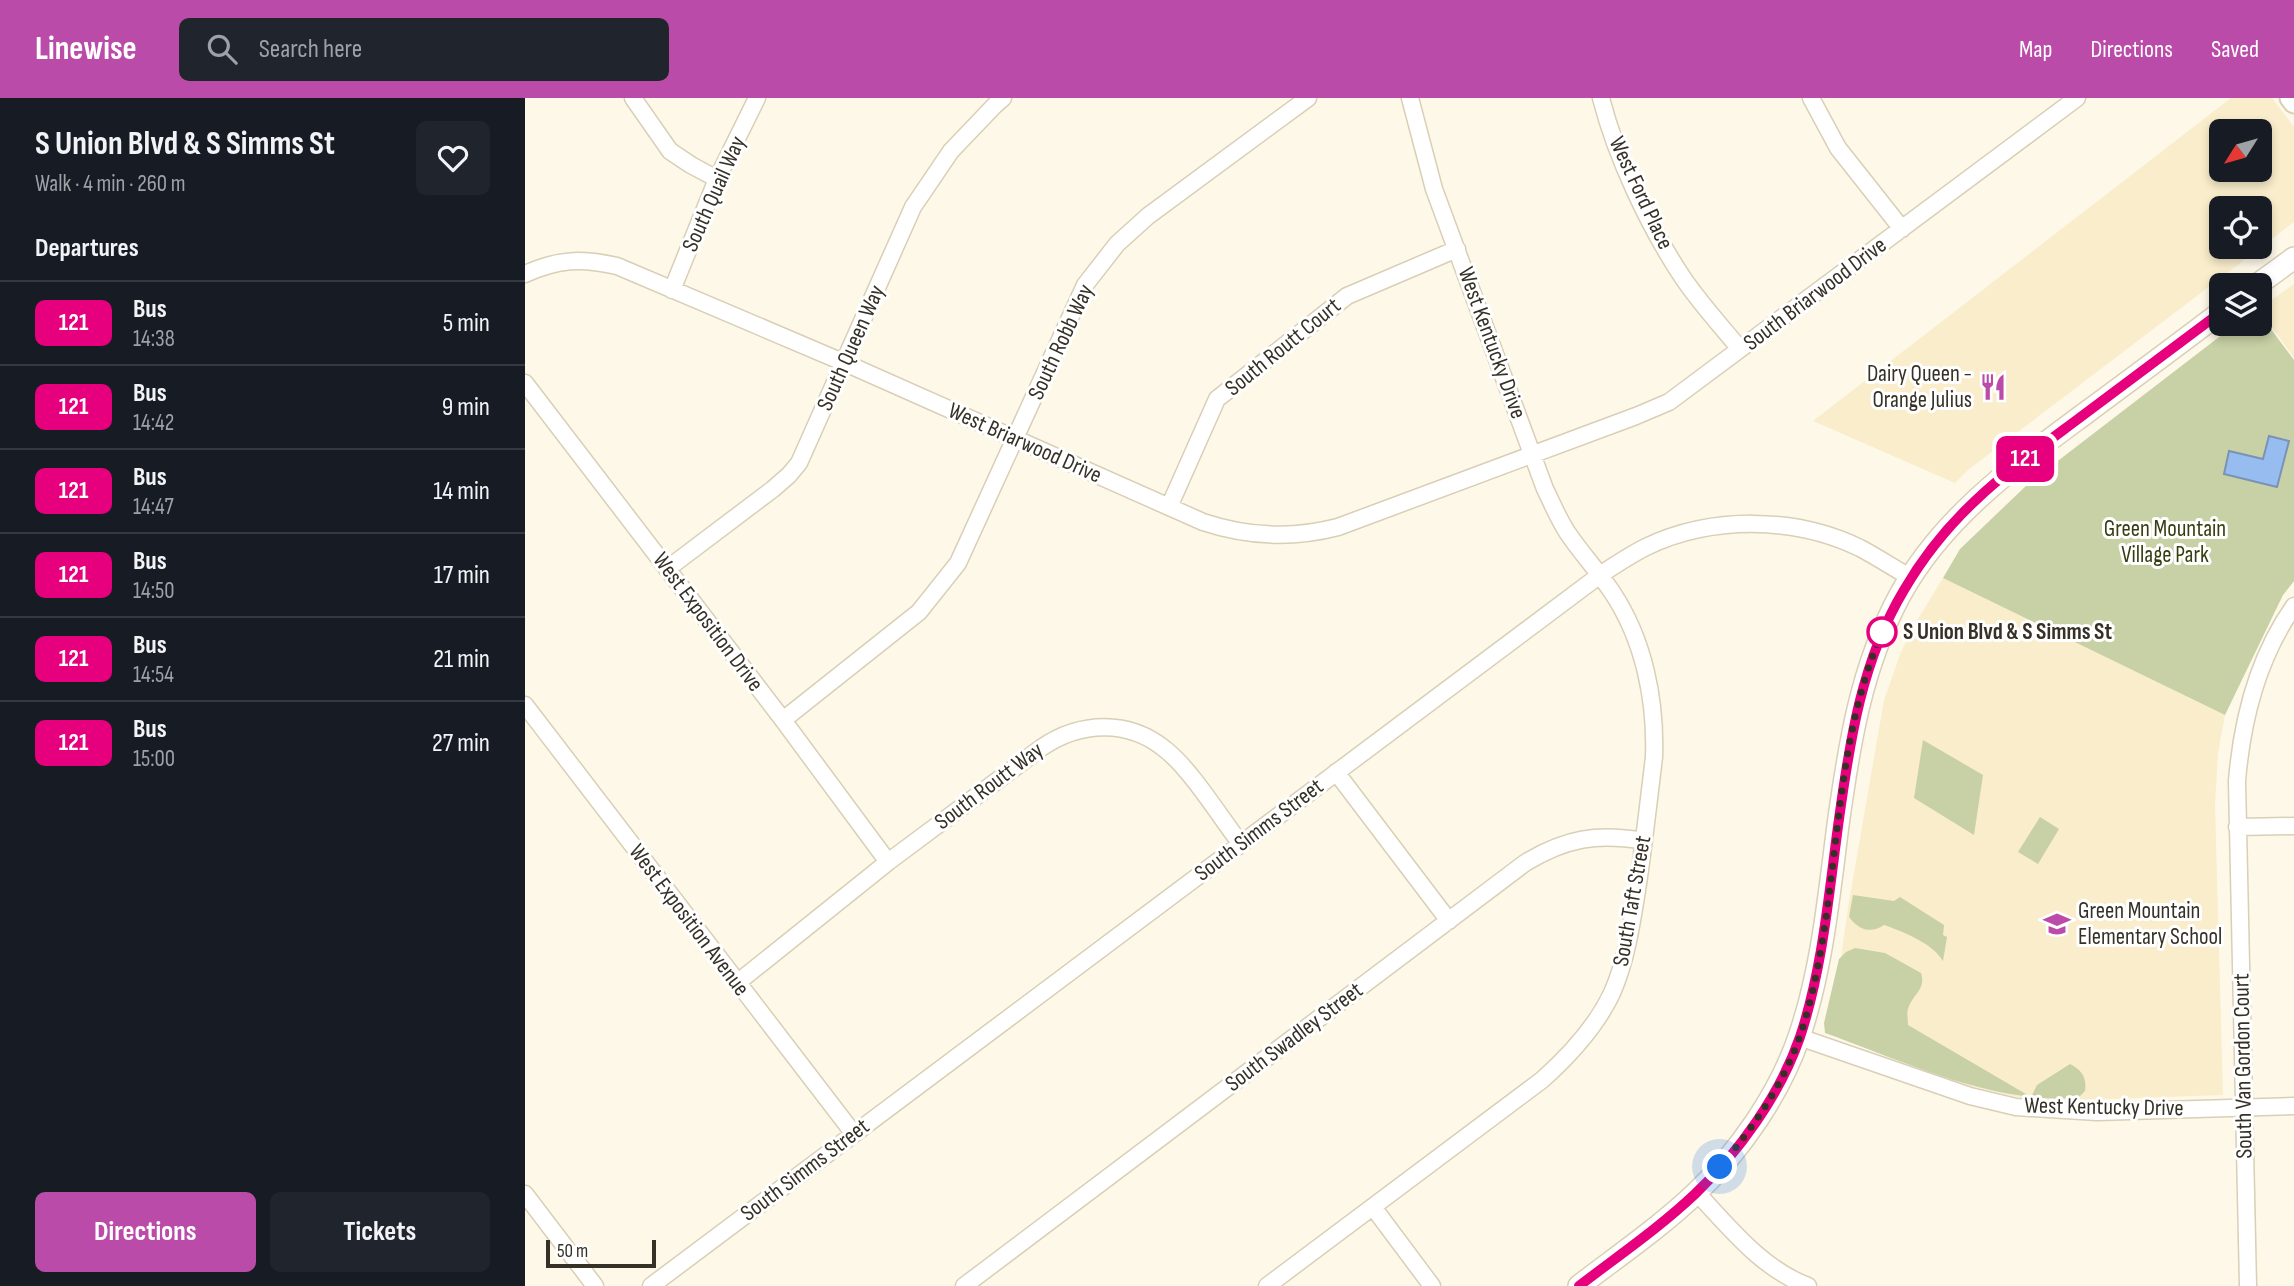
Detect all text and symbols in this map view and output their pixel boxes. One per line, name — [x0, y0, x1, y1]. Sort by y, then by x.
search box — [179, 18, 669, 81]
text: Linewise — [35, 29, 137, 69]
icon: search — [203, 30, 241, 68]
text: Search here — [259, 34, 362, 65]
text: Map — [2019, 35, 2052, 64]
text: Directions — [2090, 35, 2173, 64]
text: Saved — [2211, 35, 2259, 64]
north arrow — [2209, 119, 2271, 182]
map controls — [2209, 119, 2272, 336]
button: heart — [416, 121, 490, 195]
text: S Union Blvd & S Simms St — [35, 124, 335, 164]
street label: South Quail Way — [676, 132, 752, 256]
street label: West Ford Place — [1603, 132, 1679, 254]
text: Walk · 4 min · 260 m — [35, 170, 185, 198]
button: locate — [2209, 196, 2272, 259]
street label: South Briarwood Drive — [1738, 231, 1892, 357]
text: Departures — [35, 233, 139, 264]
street label: West Kentucky Drive — [1452, 263, 1532, 423]
button: layers — [2209, 273, 2272, 336]
street label: South Robb Way — [1022, 280, 1100, 404]
street label: South Queen Way — [811, 281, 891, 415]
street label: South Routt Court — [1220, 292, 1346, 402]
text: Bus — [133, 294, 167, 325]
text: 121 — [59, 308, 88, 337]
text: 5 min — [443, 308, 490, 339]
text: 14:38 — [133, 325, 175, 353]
place label: Dairy Queen - Orange Julius — [1867, 360, 1972, 414]
restaurant icon: Dairy Queen - Orange Julius — [1978, 372, 2008, 402]
text: Bus — [133, 378, 167, 409]
text: 121 — [59, 392, 88, 421]
text: 9 min — [442, 392, 490, 423]
street label: West Briarwood Drive — [944, 397, 1106, 489]
text: 14:42 — [133, 409, 174, 437]
line badge: 121 — [1985, 436, 2065, 482]
text: 121 — [2010, 444, 2040, 473]
text: Bus — [133, 462, 167, 493]
text: 121 — [59, 476, 88, 505]
text: 14 min — [433, 476, 490, 507]
text: 14:47 — [133, 493, 174, 521]
park label: Green Mountain Village Park — [2104, 515, 2226, 569]
text: Bus — [133, 546, 167, 577]
street label: West Exposition Drive — [647, 547, 769, 697]
text: 121 — [59, 560, 88, 589]
text: 17 min — [434, 560, 490, 591]
text: 14:50 — [133, 577, 175, 605]
marker: S Union Blvd & S Simms St — [1867, 617, 1897, 647]
place label: S Union Blvd & S Simms St — [1903, 618, 2112, 646]
text: Bus — [133, 630, 167, 661]
text: 121 — [59, 644, 88, 673]
text: 21 min — [433, 644, 490, 675]
text: 14:54 — [133, 661, 174, 689]
text: Bus — [133, 714, 167, 745]
text: 121 — [59, 728, 88, 757]
text: 27 min — [432, 728, 490, 759]
street label: South Routt Way — [929, 736, 1049, 836]
text: 15:00 — [133, 745, 175, 773]
street label: South Simms Street — [1189, 773, 1329, 887]
street label: South Taft Street — [1607, 834, 1657, 968]
street label: West Exposition Avenue — [623, 838, 755, 1002]
place label: Green Mountain Elementary School — [2078, 897, 2222, 951]
school or university icon: Green Mountain Elementary School — [2042, 909, 2072, 939]
street label: South Van Gordon Court — [2227, 973, 2259, 1159]
street label: South Swadley Street — [1220, 976, 1368, 1098]
street label: West Kentucky Drive — [2024, 1092, 2184, 1122]
street label: South Simms Street — [735, 1113, 875, 1227]
your location — [1702, 1149, 1737, 1184]
button: Directions — [35, 1192, 256, 1272]
button: Tickets — [270, 1192, 490, 1272]
scale bar — [546, 1237, 656, 1269]
text: 50 m — [557, 1240, 588, 1263]

